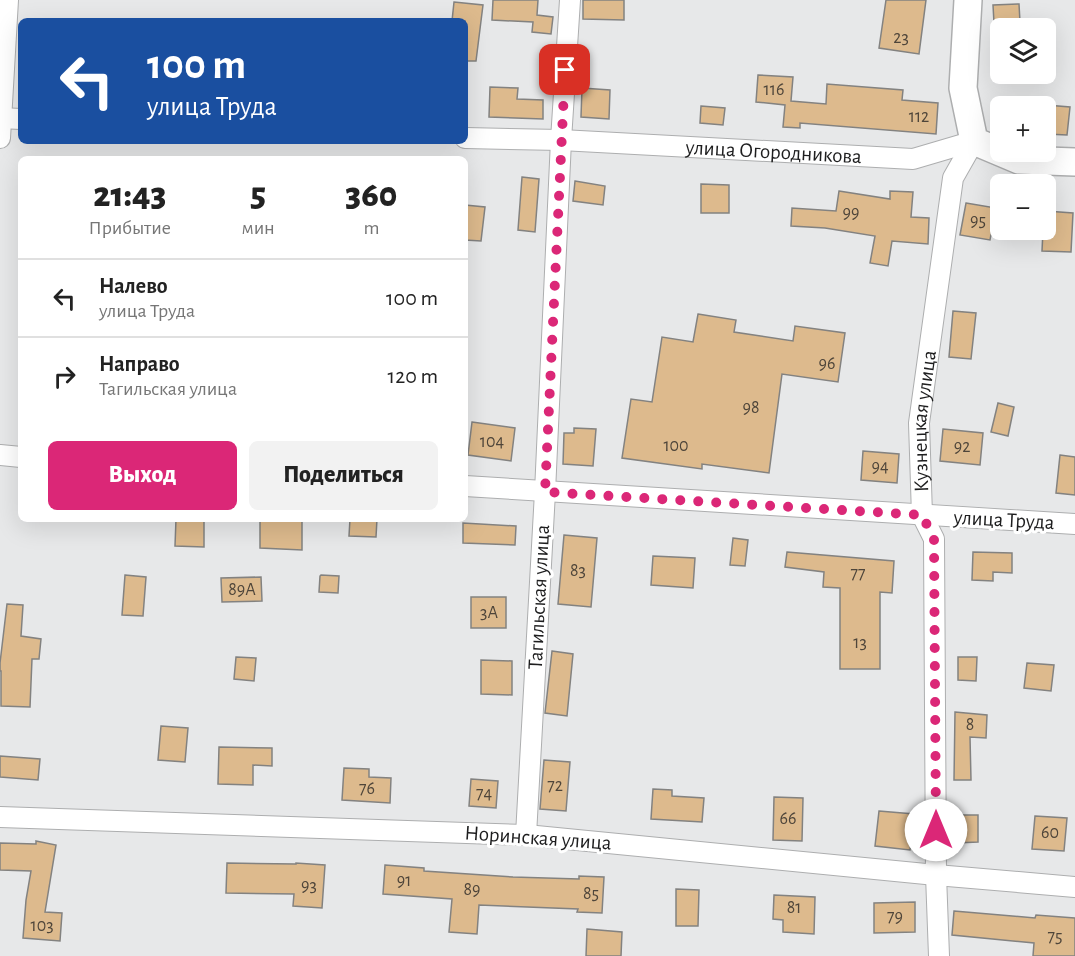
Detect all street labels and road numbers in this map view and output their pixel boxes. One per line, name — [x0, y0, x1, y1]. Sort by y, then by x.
street label: улица Огородникова — [684, 136, 863, 167]
street label: Кузнецкая улица — [908, 348, 940, 493]
street label: улица Труда — [952, 507, 1055, 533]
street label: Тагильская улица — [525, 524, 553, 670]
street label: Норинская улица — [464, 822, 613, 854]

